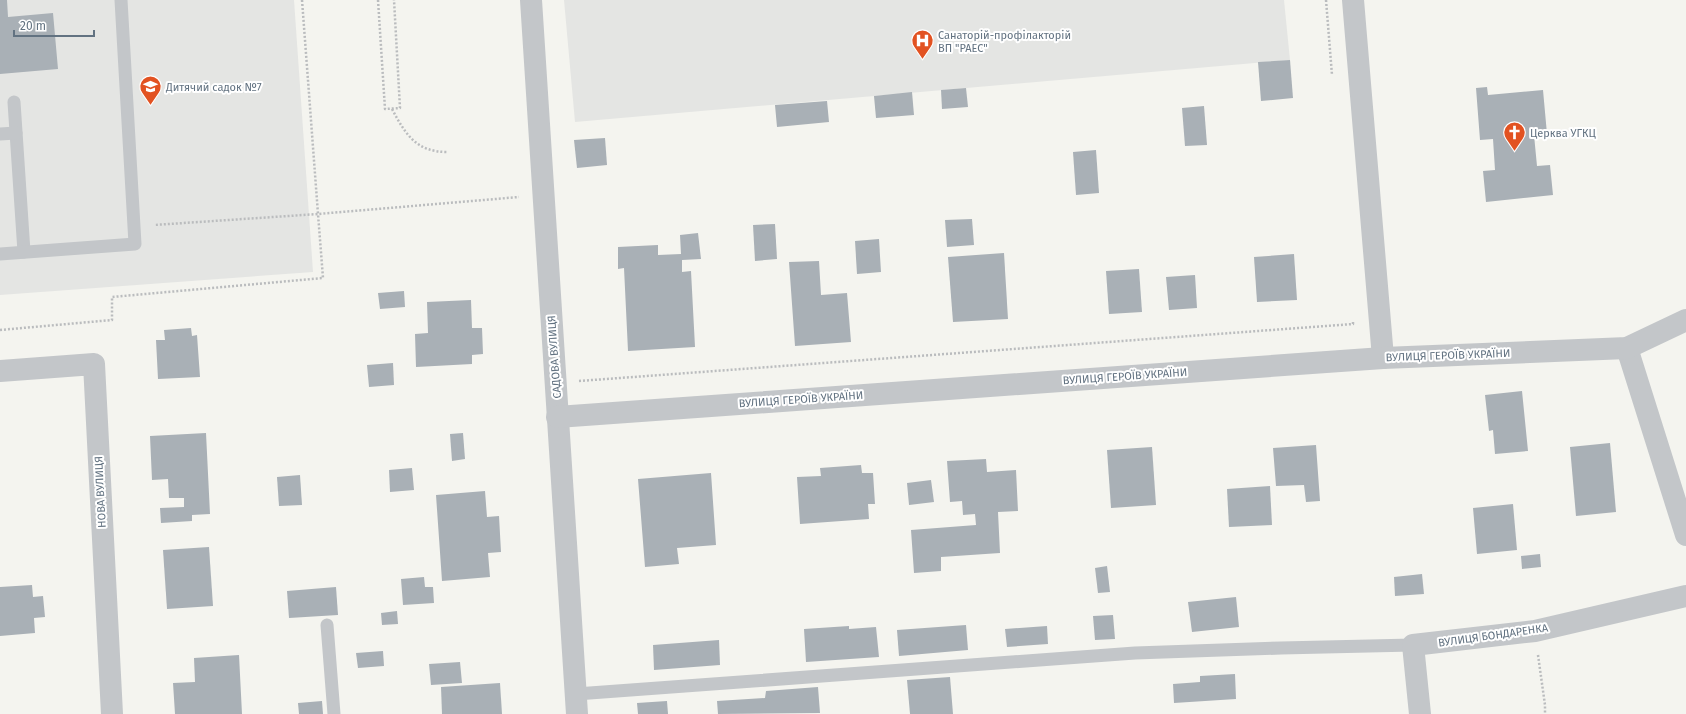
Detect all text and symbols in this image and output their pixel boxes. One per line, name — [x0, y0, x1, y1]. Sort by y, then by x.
scale bar — [14, 12, 94, 38]
text: 20 m — [20, 19, 46, 33]
hospital icon: Санаторій-профілакторій ВП "РАЕС" — [909, 28, 935, 61]
place label: Санаторій-профілакторій ВП "РАЕС" — [938, 29, 1071, 55]
school or university icon: Дитячий садок №7 — [138, 74, 164, 107]
place label: Дитячий садок №7 — [165, 81, 262, 94]
church icon: Церква УГКЦ — [1502, 120, 1528, 153]
place label: Церква УГКЦ — [1530, 127, 1597, 140]
street label: САДОВА ВУЛИЦЯ — [545, 315, 564, 399]
street label: ВУЛИЦЯ ГЕРОЇВ УКРАЇНИ — [1385, 346, 1511, 364]
street label: ВУЛИЦЯ ГЕРОЇВ УКРАЇНИ — [1062, 365, 1188, 387]
street label: ВУЛИЦЯ ГЕРОЇВ УКРАЇНИ — [738, 388, 864, 410]
street label: НОВА ВУЛИЦЯ — [92, 456, 109, 528]
street label: ВУЛИЦЯ БОНДАРЕНКА — [1437, 621, 1550, 650]

